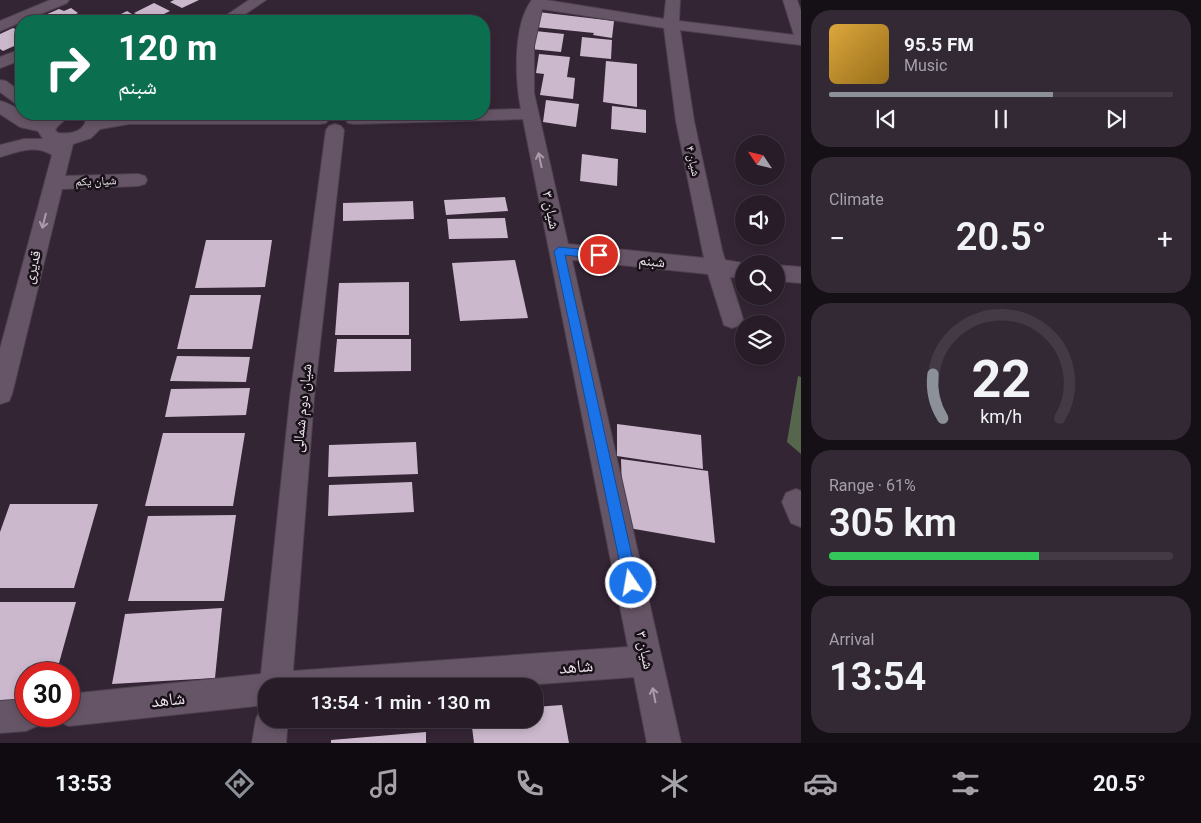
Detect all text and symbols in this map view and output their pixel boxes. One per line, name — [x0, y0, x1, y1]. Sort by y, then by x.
text: 120 m — [118, 28, 217, 69]
text: 95.5 FM — [904, 33, 974, 56]
icon: right — [35, 35, 100, 100]
text: Music — [904, 56, 947, 75]
text: شبنم — [118, 74, 157, 99]
icon: previous — [872, 105, 900, 133]
icon: pause — [987, 105, 1015, 133]
icon: next — [1102, 105, 1130, 133]
north arrow — [735, 135, 785, 185]
map controls — [735, 135, 785, 365]
street label: شیان ۴ — [683, 145, 703, 178]
one-way arrow — [535, 152, 544, 168]
street label: شیان یکم — [75, 173, 117, 190]
street label: شیان ۳ — [537, 189, 564, 231]
text: Climate — [829, 190, 884, 209]
button: sound — [735, 195, 785, 245]
one-way arrow — [39, 212, 48, 228]
text: 20.5° — [956, 215, 1046, 259]
text: − — [829, 222, 845, 255]
text: + — [1157, 222, 1173, 255]
pin — [578, 234, 620, 276]
icon: arrive — [585, 241, 613, 269]
street label: قدیری — [19, 248, 46, 286]
street label: شبنم — [638, 251, 666, 272]
button: search — [735, 255, 785, 305]
button: layers — [735, 315, 785, 365]
text: 22 — [971, 349, 1031, 410]
street label: شیان دوم شمالی — [288, 363, 317, 453]
text: km/h — [980, 406, 1022, 427]
text: Range · 61% — [829, 476, 916, 495]
text: 305 km — [829, 501, 957, 545]
position arrow — [604, 556, 656, 608]
street label: شیان ۳ — [631, 629, 658, 671]
text: Arrival — [829, 630, 874, 649]
street label: شاهد — [558, 654, 594, 678]
text: 13:54 — [829, 655, 926, 699]
speed limit sign: 30 — [15, 662, 80, 727]
street label: شاهد — [150, 687, 186, 711]
one-way arrow — [649, 688, 659, 704]
text: 13:54 · 1 min · 130 m — [310, 691, 491, 714]
icon: directions — [222, 766, 257, 801]
icon: music — [367, 766, 402, 801]
icon: phone — [512, 766, 547, 801]
icon: climate — [657, 766, 692, 801]
icon: car — [803, 766, 838, 801]
icon: filters — [948, 766, 983, 801]
text: 13:53 — [55, 771, 112, 796]
text: 20.5° — [1093, 771, 1146, 796]

